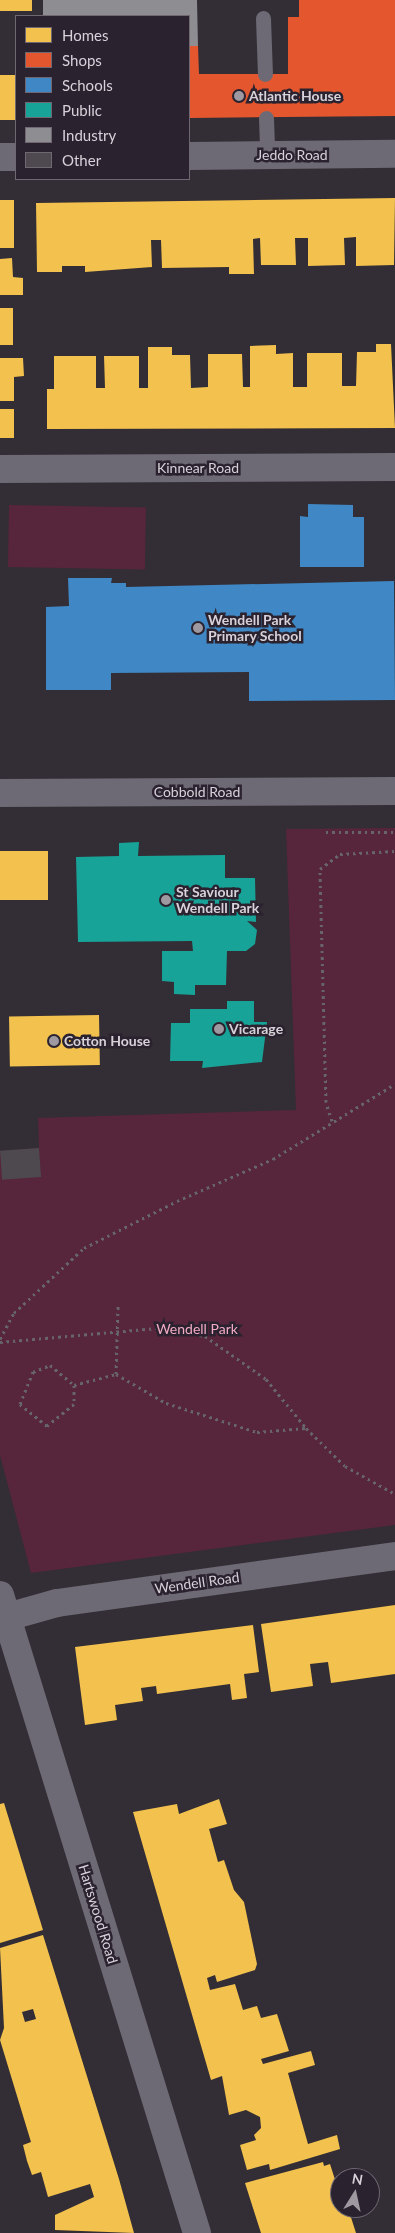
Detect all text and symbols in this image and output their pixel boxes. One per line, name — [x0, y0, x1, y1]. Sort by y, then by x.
legend — [15, 15, 190, 180]
text: Homes — [62, 26, 108, 44]
text: Shops — [62, 51, 102, 69]
text: Schools — [62, 76, 113, 94]
place label: Atlantic House — [249, 88, 341, 104]
marker: Atlantic House — [233, 90, 245, 102]
text: Public — [62, 101, 102, 119]
text: Industry — [62, 126, 116, 144]
street label: Jeddo Road — [256, 147, 328, 163]
text: Other — [62, 151, 101, 169]
street label: Kinnear Road — [157, 460, 239, 476]
place label: Wendell Park Primary School — [208, 612, 302, 644]
marker: Wendell Park Primary School — [192, 622, 204, 634]
street label: Cobbold Road — [154, 784, 240, 800]
place label: St Saviour Wendell Park — [176, 884, 259, 916]
marker: St Saviour Wendell Park — [160, 894, 172, 906]
place label: Vicarage — [229, 1021, 283, 1037]
marker: Vicarage — [213, 1023, 225, 1035]
place label: Cotton House — [64, 1033, 150, 1049]
marker: Cotton House — [48, 1035, 60, 1047]
park label: Wendell Park — [156, 1321, 238, 1337]
street label: Wendell Road — [154, 1569, 240, 1597]
street label: Hartswood Road — [75, 1862, 121, 1966]
north arrow — [330, 2168, 380, 2218]
text: N — [351, 2169, 364, 2188]

